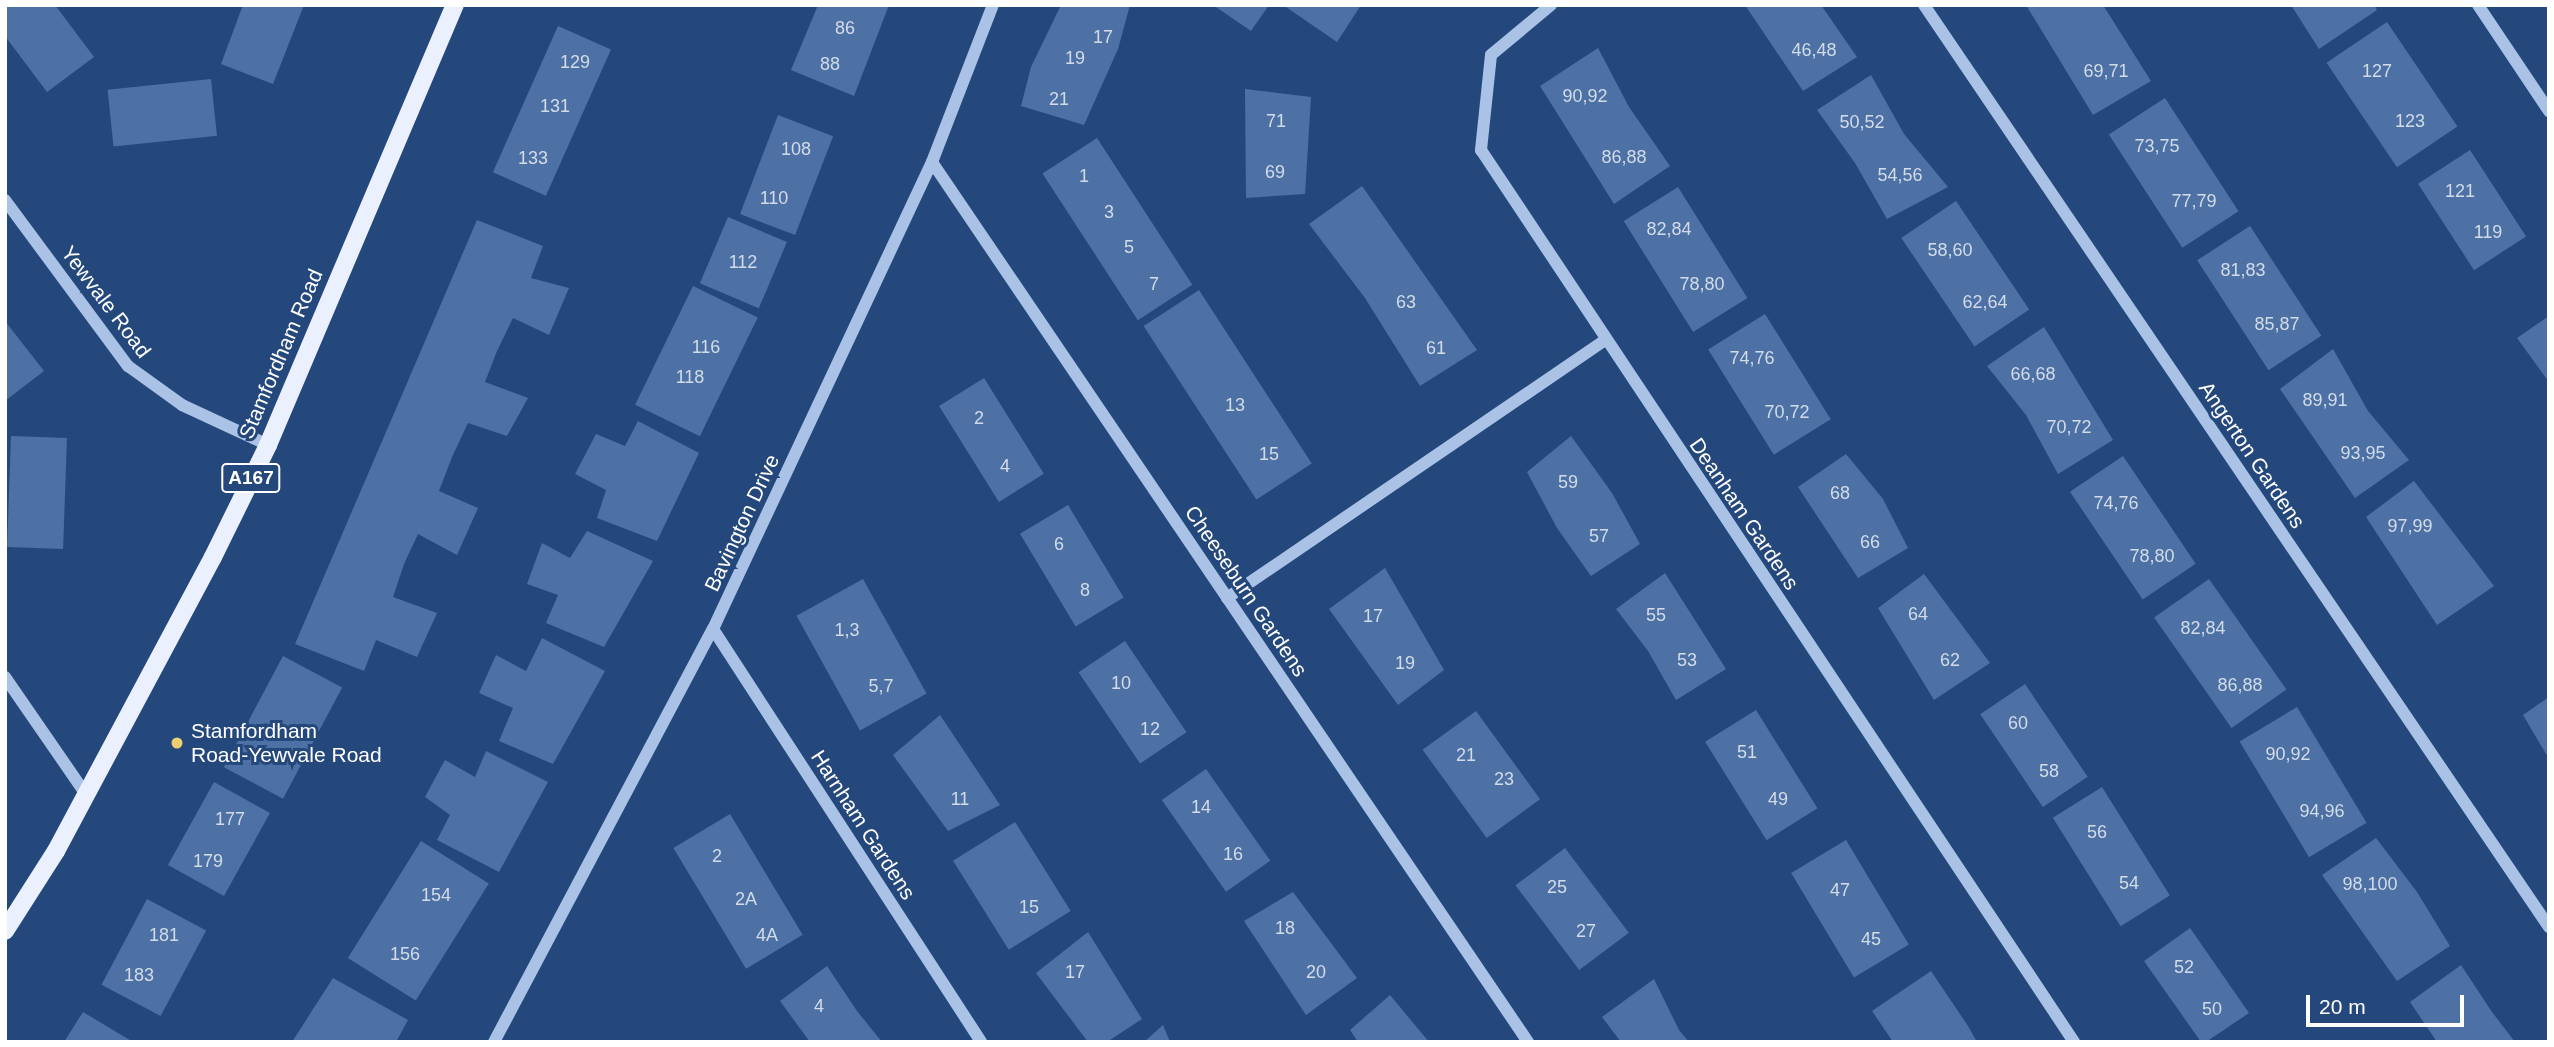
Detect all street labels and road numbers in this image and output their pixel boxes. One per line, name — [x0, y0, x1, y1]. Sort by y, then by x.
street label: Yewvale Road — [56, 241, 156, 363]
street label: Stamfordham Road — [234, 265, 328, 443]
street label: Angerton Gardens — [2194, 377, 2310, 533]
street label: Deanham Gardens — [1684, 433, 1804, 595]
street label: Bavington Drive — [699, 450, 785, 596]
road number: A167 — [221, 463, 281, 494]
street label: Cheeseburn Gardens — [1179, 501, 1313, 681]
street label: Harnham Gardens — [805, 746, 921, 904]

